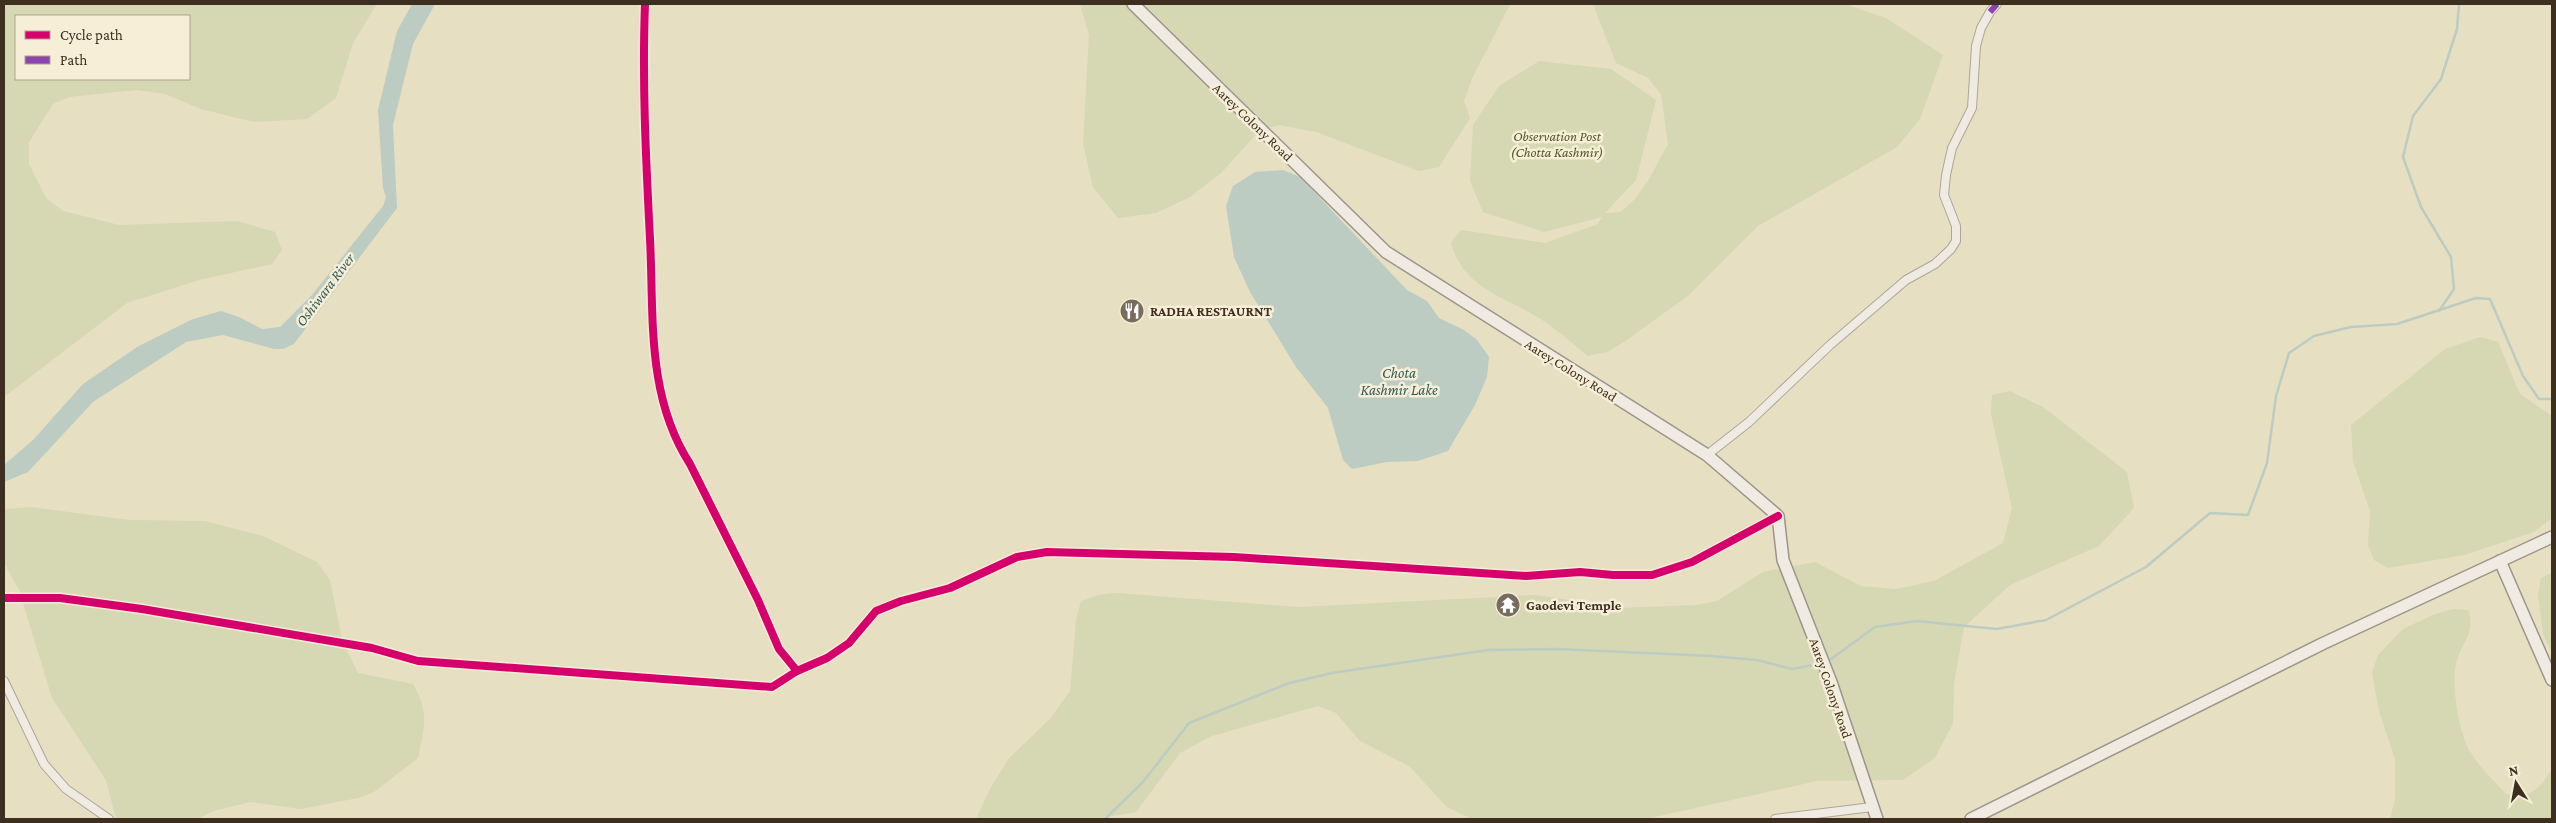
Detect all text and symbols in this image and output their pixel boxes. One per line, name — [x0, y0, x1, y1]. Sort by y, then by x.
legend — [15, 15, 190, 80]
text: Cycle path — [60, 27, 123, 44]
text: Path — [60, 52, 87, 68]
street label: Aarey Colony Road — [1210, 80, 1297, 165]
park label: Observation Post (Chotta Kashmir) — [1511, 128, 1603, 161]
water label: Oshiwara River — [293, 250, 358, 329]
restaurant icon: RADHA RESTAURNT — [1119, 298, 1145, 324]
place label: RADHA RESTAURNT — [1150, 303, 1272, 319]
street label: Aarey Colony Road — [1522, 335, 1620, 405]
water label: Chota Kashmir Lake — [1360, 365, 1438, 398]
temple icon: Gaodevi Temple — [1495, 592, 1521, 618]
place label: Gaodevi Temple — [1526, 597, 1622, 613]
street label: Aarey Colony Road — [1806, 636, 1856, 741]
north arrow — [2491, 758, 2541, 808]
text: N — [2507, 761, 2520, 779]

